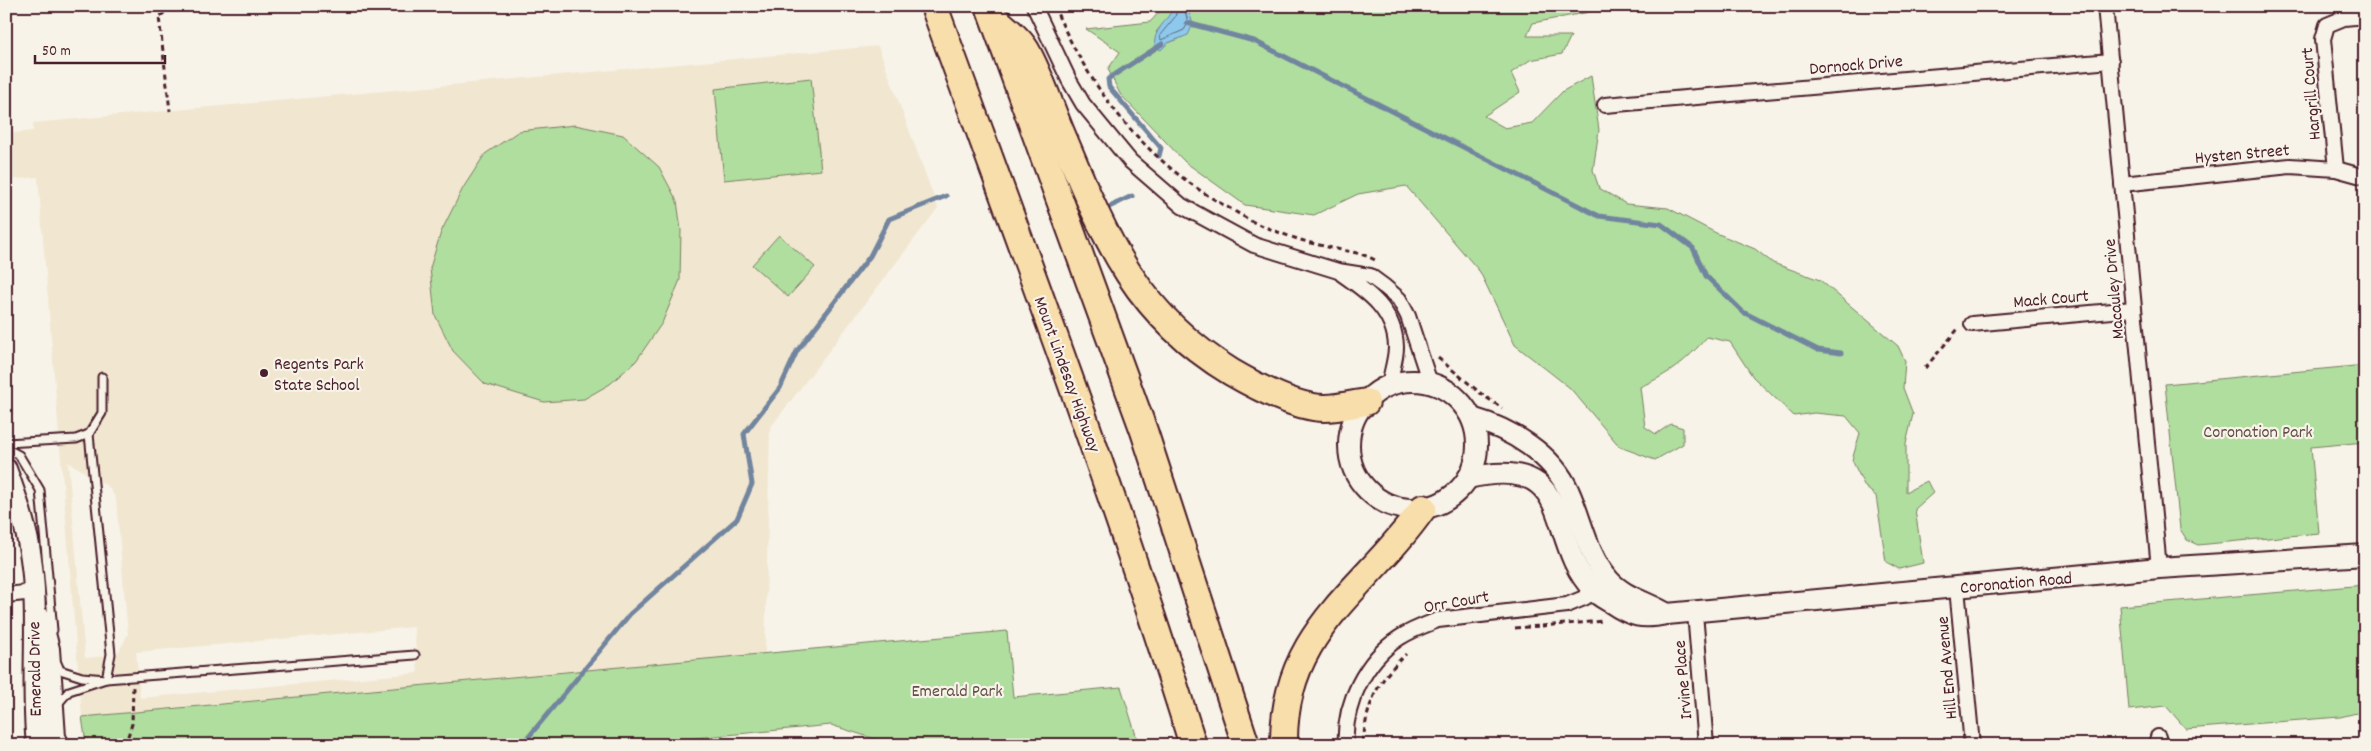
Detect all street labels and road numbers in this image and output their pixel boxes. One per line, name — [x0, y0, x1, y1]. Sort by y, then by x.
street label: Hargrill Court — [2296, 46, 2329, 141]
street label: Dornock Drive — [1808, 50, 1904, 83]
street label: Hysten Street — [2194, 139, 2291, 172]
street label: Macauley Drive — [2099, 237, 2132, 340]
street label: Mack Court — [2012, 285, 2090, 316]
street label: Mount Lindesay Highway — [1026, 293, 1106, 457]
street label: Coronation Road — [1959, 567, 2073, 602]
street label: Orr Court — [1422, 585, 1491, 621]
street label: Hill End Avenue — [1932, 615, 1965, 720]
street label: Emerald Drive — [23, 621, 50, 717]
street label: Irvine Place — [1669, 639, 1700, 720]

